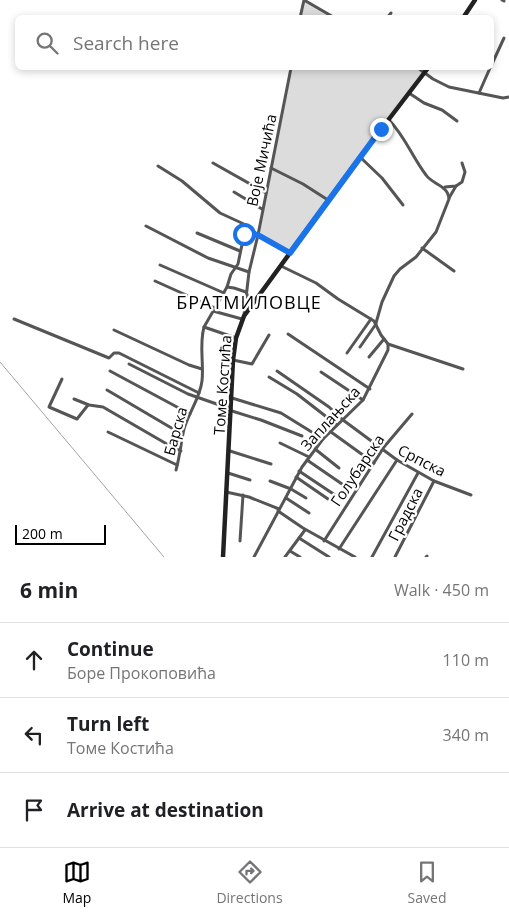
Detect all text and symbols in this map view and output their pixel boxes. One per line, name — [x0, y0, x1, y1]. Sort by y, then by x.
search box — [15, 15, 494, 70]
icon: search — [33, 29, 61, 57]
text: Search here — [73, 30, 179, 56]
street label: Воје Мичића — [241, 112, 281, 208]
route end — [370, 118, 393, 141]
route start — [233, 223, 256, 246]
district label: БРАТМИЛОВЦЕ — [176, 290, 322, 314]
street label: Томе Костића — [209, 334, 235, 436]
street label: Заплањска — [296, 382, 364, 454]
street label: Барска — [159, 404, 191, 458]
street label: Голубарска — [326, 430, 388, 510]
street label: Српска — [395, 439, 449, 481]
street label: Градска — [383, 484, 427, 544]
scale bar — [15, 522, 106, 545]
text: 200 m — [22, 524, 63, 543]
text: 6 min — [20, 576, 78, 604]
text: Walk · 450 m — [394, 579, 489, 601]
text: Continue — [67, 636, 154, 662]
icon: ahead — [20, 646, 48, 674]
text: 110 m — [443, 649, 489, 671]
text: Боре Прокоповића — [67, 662, 216, 684]
text: Turn left — [67, 711, 149, 737]
icon: left — [20, 721, 48, 749]
text: 340 m — [443, 724, 489, 746]
text: Томе Костића — [67, 737, 174, 759]
icon: arrive — [20, 796, 48, 824]
text: Arrive at destination — [67, 797, 264, 823]
tab: Map — [62, 858, 91, 907]
tab: Directions — [216, 858, 283, 907]
tab: Saved — [408, 858, 446, 907]

